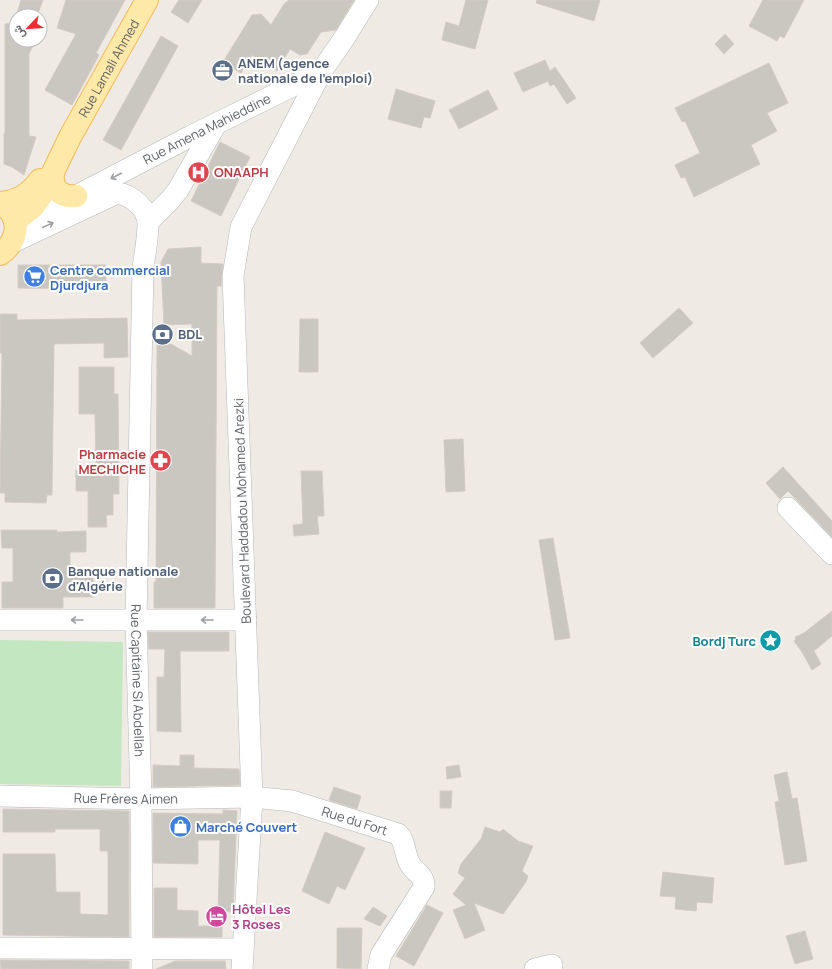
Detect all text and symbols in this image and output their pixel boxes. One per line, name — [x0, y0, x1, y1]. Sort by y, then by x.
north arrow — [8, 8, 48, 48]
street label: Rue Lamali Ahmed — [74, 16, 143, 120]
text: ش — [9, 23, 28, 42]
place label: ANEM (agence nationale de l'emploi) — [238, 54, 373, 87]
office icon: ANEM (agence nationale de l'emploi) — [210, 57, 236, 83]
street label: Rue Amena Mahieddine — [140, 89, 274, 168]
hospital icon: ONAAPH — [185, 159, 211, 185]
place label: ONAAPH — [214, 163, 269, 181]
one-way arrow — [110, 173, 122, 180]
one-way arrow — [41, 221, 53, 228]
place label: Centre commercial Djurdjura — [50, 261, 170, 294]
supermarket icon: Centre commercial Djurdjura — [21, 264, 47, 290]
bank icon: BDL — [149, 321, 175, 347]
place label: BDL — [178, 325, 202, 343]
street label: Boulevard Haddadou Mohamed Arezki — [229, 398, 255, 624]
place label: Pharmacie MECHICHE — [78, 445, 146, 478]
pharmacy icon: Pharmacie MECHICHE — [148, 448, 174, 474]
place label: Banque nationale d'Algérie — [68, 562, 179, 595]
bank icon: Banque nationale d'Algérie — [40, 565, 66, 591]
street label: Rue Capitaine Si Abdellah — [127, 604, 149, 757]
one-way arrow — [71, 616, 84, 624]
one-way arrow — [201, 616, 214, 624]
place icon: Bordj Turc — [758, 628, 784, 654]
place label: Bordj Turc — [692, 632, 757, 650]
street label: Rue Frères Aimen — [74, 789, 178, 808]
street label: Rue du Fort — [320, 802, 390, 839]
shop icon: Marché Couvert — [167, 814, 193, 840]
place label: Marché Couvert — [196, 818, 297, 836]
place label: Hôtel Les 3 Roses — [232, 900, 291, 933]
hotel icon: Hôtel Les 3 Roses — [203, 903, 229, 929]

